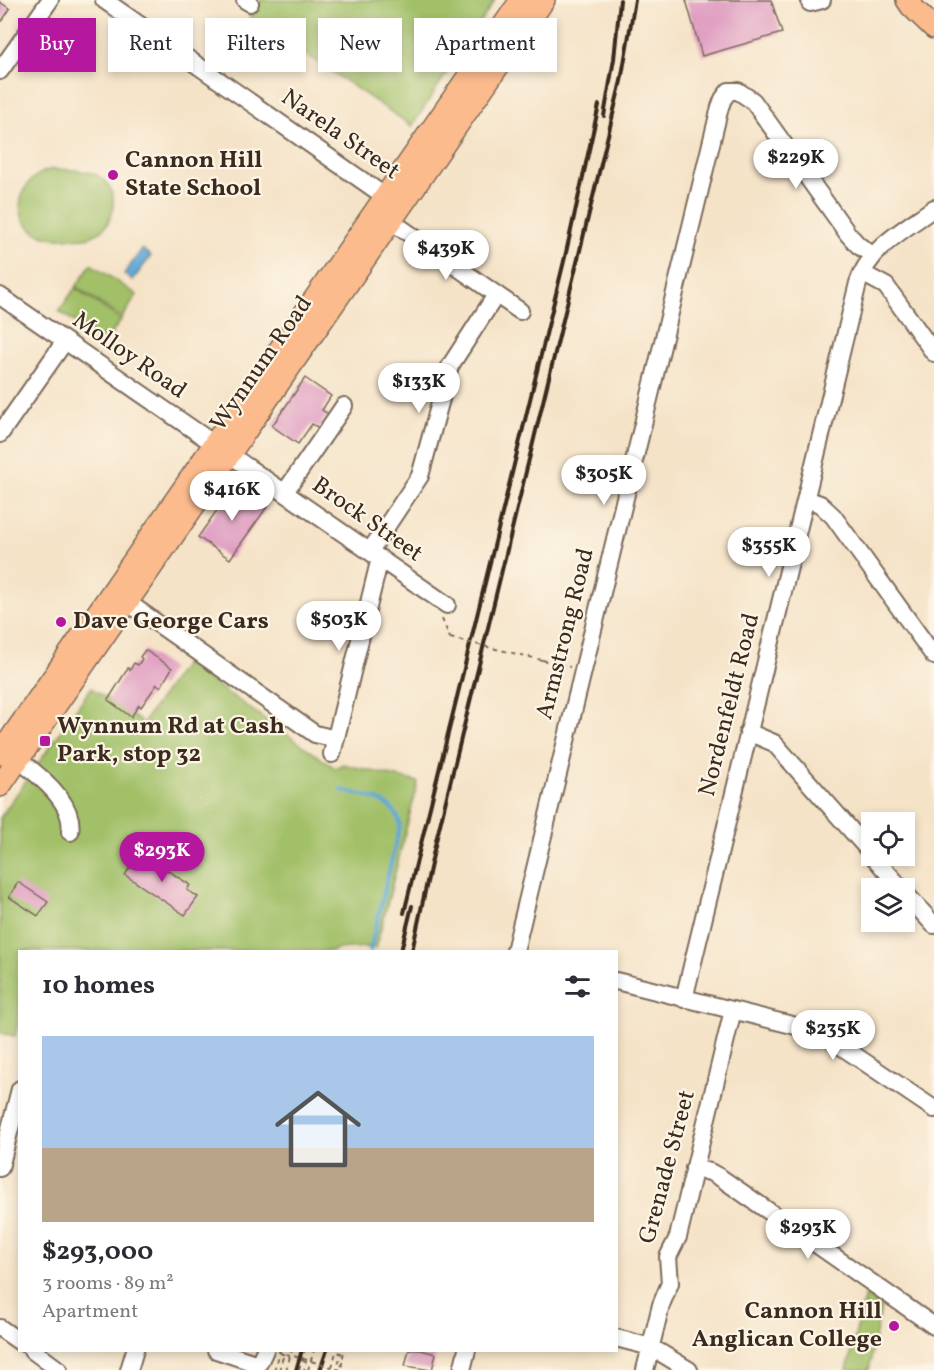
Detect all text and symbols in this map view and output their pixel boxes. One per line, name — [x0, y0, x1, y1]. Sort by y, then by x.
chip: Buy — [18, 18, 96, 72]
chip: Rent — [108, 18, 193, 72]
chip: Filters — [205, 18, 306, 72]
chip: New — [318, 18, 402, 72]
chip: Apartment — [414, 18, 557, 72]
street label: Narela Street — [274, 81, 406, 189]
pin: $229K — [754, 139, 838, 190]
place label: Cannon Hill State School — [125, 144, 263, 206]
text: $229K — [767, 144, 825, 172]
marker: Cannon Hill State School — [106, 168, 120, 182]
pin: $439K — [404, 230, 488, 281]
text: $439K — [417, 235, 475, 263]
street label: Wynnum Road — [203, 289, 321, 439]
street label: Molloy Road — [65, 304, 193, 408]
pin: $133K — [377, 363, 461, 414]
text: $133K — [392, 368, 446, 396]
pin: $305K — [562, 455, 646, 506]
text: $305K — [575, 460, 633, 488]
street label: Brock Street — [305, 469, 429, 571]
pin: $416K — [190, 471, 274, 522]
text: $416K — [204, 476, 260, 504]
pin: $355K — [727, 527, 811, 578]
text: $355K — [741, 532, 797, 560]
street label: Armstrong Road — [528, 545, 604, 723]
pin: $503K — [297, 601, 381, 652]
place label: Dave George Cars — [73, 605, 269, 639]
text: $503K — [310, 606, 368, 634]
street label: Nordenfeldt Road — [691, 610, 769, 800]
marker: Dave George Cars — [54, 615, 68, 629]
place label: Wynnum Rd at Cash Park, stop 32 — [57, 710, 285, 772]
marker: Wynnum Rd at Cash Park, stop 32 — [38, 734, 52, 748]
map controls — [861, 812, 915, 932]
button: locate — [861, 812, 915, 866]
pin: $293K — [120, 832, 204, 883]
text: $293K — [134, 837, 191, 865]
button: layers — [861, 878, 915, 932]
text: 10 homes — [42, 968, 155, 1004]
icon: filters — [561, 970, 594, 1003]
pin: $235K — [791, 1010, 875, 1061]
text: $235K — [805, 1015, 861, 1043]
icon: home — [264, 1075, 372, 1183]
street label: Grenade Street — [631, 1086, 705, 1248]
pin: $293K — [766, 1209, 850, 1260]
text: $293K — [780, 1214, 837, 1242]
text: $293,000 — [42, 1234, 153, 1270]
text: 3 rooms · 89 m² — [42, 1270, 174, 1298]
place label: Cannon Hill Anglican College — [692, 1295, 882, 1357]
text: Apartment — [42, 1298, 138, 1326]
marker: Cannon Hill Anglican College — [887, 1319, 901, 1333]

